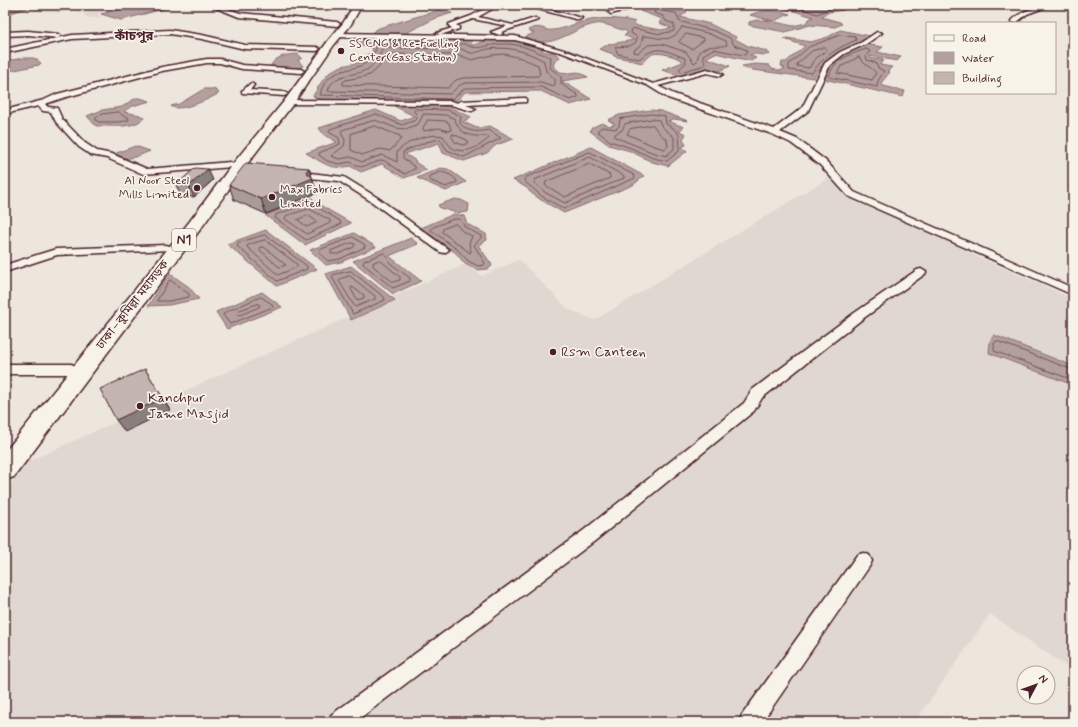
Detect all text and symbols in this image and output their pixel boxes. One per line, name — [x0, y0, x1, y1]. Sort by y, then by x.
legend — [926, 22, 1056, 94]
district label: কাঁচপুর — [114, 28, 154, 45]
text: Road — [962, 31, 986, 47]
place label: SS CNG & Re-Fuelling Center(Gas Station) — [349, 36, 459, 66]
marker: SS CNG & Re-Fuelling Center(Gas Station) — [336, 46, 346, 56]
text: Water — [962, 51, 994, 67]
text: Building — [962, 71, 1002, 88]
place label: Al Noor Steel Mills Limited — [119, 173, 189, 203]
place label: Max Fabrics Limited — [280, 182, 343, 212]
marker: Al Noor Steel Mills Limited — [192, 183, 202, 193]
marker: Max Fabrics Limited — [267, 192, 277, 202]
road number: N1 — [172, 229, 196, 251]
street label: ঢাকা–কুমিল্লা মহাসড়ক — [92, 256, 173, 354]
place label: Rsm Canteen — [561, 343, 646, 361]
marker: Rsm Canteen — [548, 347, 558, 357]
place label: Kanchpur Jame Masjid — [148, 389, 229, 423]
marker: Kanchpur Jame Masjid — [135, 401, 145, 411]
north arrow — [1016, 665, 1056, 705]
text: N — [1035, 672, 1050, 686]

